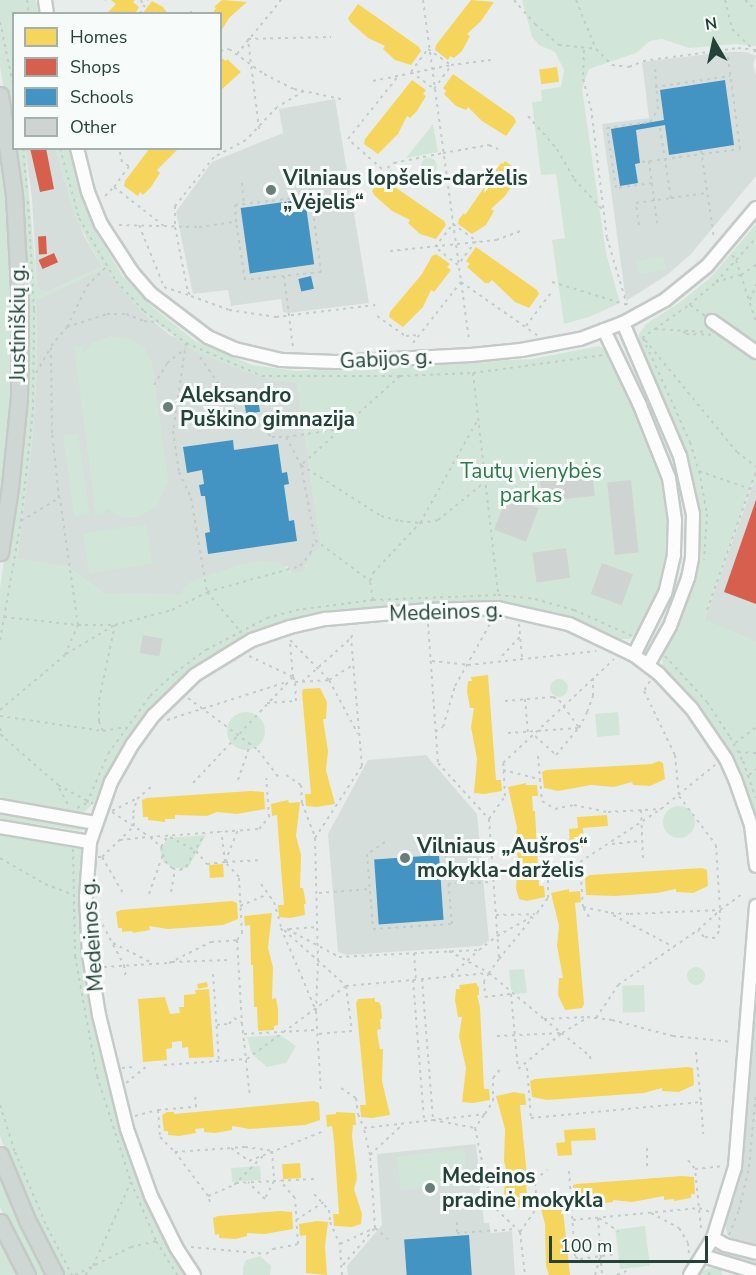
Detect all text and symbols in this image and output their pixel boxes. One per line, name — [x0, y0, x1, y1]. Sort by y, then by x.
legend — [12, 12, 222, 150]
north arrow — [684, 12, 744, 72]
text: N — [704, 12, 719, 36]
text: Homes — [70, 25, 127, 49]
text: Shops — [70, 55, 120, 79]
text: Schools — [70, 85, 134, 109]
text: Other — [70, 115, 116, 139]
place label: Vilniaus lopšelis-darželis „Vėjelis“ — [283, 165, 528, 215]
marker: Vilniaus lopšelis-darželis „Vėjelis“ — [264, 183, 278, 197]
street label: Justiniškių g. — [5, 264, 31, 382]
street label: Gabijos g. — [339, 344, 433, 374]
place label: Aleksandro Puškino gimnazija — [180, 382, 355, 432]
marker: Aleksandro Puškino gimnazija — [161, 400, 175, 414]
park label: Tautų vienybės parkas — [460, 458, 602, 508]
street label: Medeinos g. — [389, 597, 503, 627]
place label: Vilniaus „Aušros“ mokykla-darželis — [417, 833, 588, 883]
marker: Vilniaus „Aušros“ mokykla-darželis — [398, 851, 412, 865]
street label: Medeinos g. — [75, 877, 109, 993]
place label: Medeinos pradinė mokykla — [442, 1163, 603, 1213]
marker: Medeinos pradinė mokykla — [423, 1181, 437, 1195]
scale bar — [552, 1224, 711, 1262]
text: 100 m — [560, 1234, 612, 1258]

